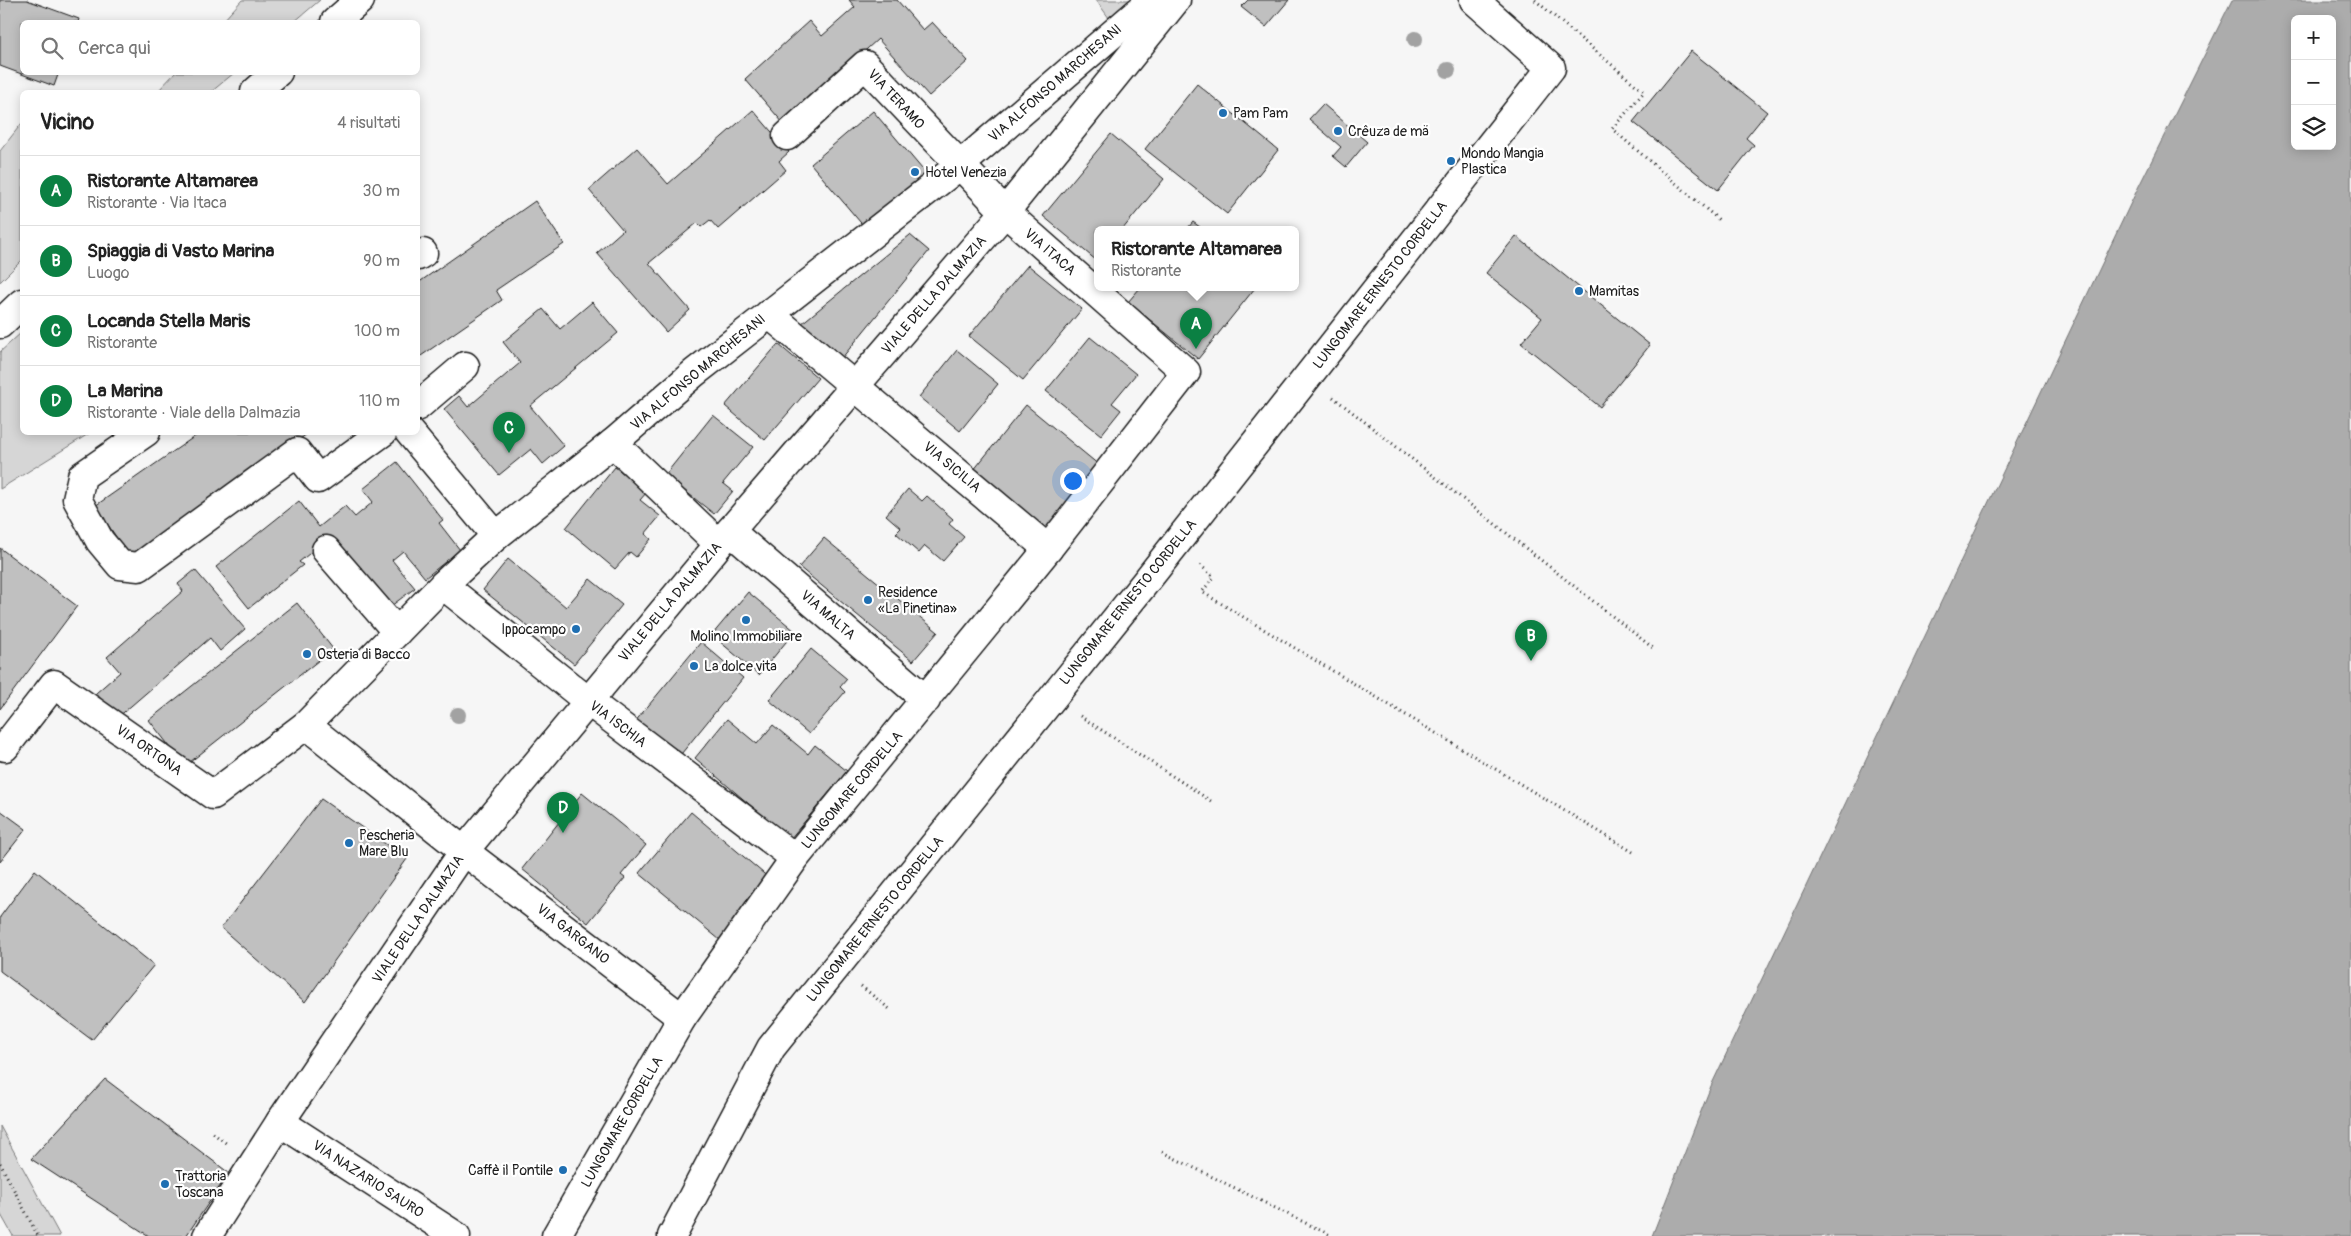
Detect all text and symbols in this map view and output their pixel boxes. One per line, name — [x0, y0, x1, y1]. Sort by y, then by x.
map controls — [2291, 15, 2336, 150]
button: + — [2291, 15, 2336, 60]
search box — [20, 20, 420, 75]
street label: VIA ALFONSO MARCHESANI — [985, 20, 1125, 146]
icon: search — [38, 34, 66, 62]
text: Cerca qui — [78, 36, 150, 60]
button: − — [2291, 60, 2336, 105]
street label: VIA TERAMO — [864, 66, 928, 133]
place label: Pam Pam — [1233, 105, 1288, 122]
button: layers — [2291, 105, 2336, 150]
marker: Pam Pam — [1217, 107, 1229, 119]
text: Vicino — [40, 109, 94, 136]
text: 4 risultati — [337, 113, 400, 133]
place label: Crêuza de mä — [1348, 123, 1429, 140]
marker: Crêuza de mä — [1332, 125, 1344, 137]
place label: Mondo Mangia Plastica — [1461, 145, 1544, 178]
marker: Mondo Mangia Plastica — [1445, 155, 1457, 167]
place label: Hotel Venezia — [925, 164, 1006, 181]
marker: Hotel Venezia — [909, 166, 921, 178]
text: Ristorante Altamarea — [87, 169, 258, 193]
text: A — [51, 181, 61, 201]
text: 30 m — [362, 181, 400, 201]
text: Ristorante · Via Itaca — [87, 193, 227, 213]
street label: LUNGOMARE ERNESTO CORDELLA — [1309, 198, 1451, 372]
street label: VIA ITACA — [1021, 225, 1079, 279]
popup — [1094, 226, 1299, 291]
street label: VIALE DELLA DALMAZIA — [878, 232, 990, 358]
text: Ristorante Altamarea — [1111, 237, 1282, 261]
text: Spiaggia di Vasto Marina — [87, 239, 274, 263]
text: B — [51, 251, 61, 271]
text: 90 m — [363, 251, 400, 271]
text: Ristorante — [1111, 261, 1181, 281]
text: Luogo — [87, 263, 129, 283]
place label: Mamitas — [1589, 283, 1640, 300]
marker: Mamitas — [1573, 285, 1585, 297]
pin: A — [1180, 308, 1212, 349]
text: Locanda Stella Maris — [87, 309, 250, 333]
street label: VIA ALFONSO MARCHESANI — [627, 311, 769, 433]
text: C — [51, 321, 61, 341]
text: 100 m — [354, 321, 400, 341]
text: Ristorante — [87, 333, 157, 353]
text: La Marina — [87, 379, 163, 403]
text: D — [51, 391, 61, 411]
text: 110 m — [359, 391, 400, 411]
text: Ristorante · Viale della Dalmazia — [87, 403, 300, 423]
pin: C — [493, 412, 525, 453]
street label: VIA SICILIA — [920, 438, 984, 496]
your location — [1060, 468, 1086, 494]
street label: LUNGOMARE ERNESTO CORDELLA — [1056, 516, 1200, 688]
street label: VIALE DELLA DALMAZIA — [615, 539, 725, 665]
place label: Residence «La Pinetina» — [878, 584, 957, 617]
street label: VIA MALTA — [797, 587, 859, 643]
marker: Residence «La Pinetina» — [862, 594, 874, 606]
marker: Molino Immobiliare — [740, 614, 752, 626]
pin: B — [1515, 620, 1547, 661]
place label: Ippocampo — [501, 621, 566, 638]
marker: Ippocampo — [570, 623, 582, 635]
place label: Molino Immobiliare — [690, 628, 802, 645]
place label: Osteria di Bacco — [317, 646, 411, 663]
marker: Osteria di Bacco — [301, 648, 313, 660]
place label: La dolce vita — [704, 658, 777, 675]
marker: La dolce vita — [688, 660, 700, 672]
street label: VIA ISCHIA — [586, 697, 650, 751]
street label: VIA ORTONA — [113, 721, 185, 779]
street label: LUNGOMARE CORDELLA — [798, 728, 906, 852]
pin: D — [547, 792, 579, 833]
place label: Pescheria Mare Blu — [359, 827, 414, 860]
street label: LUNGOMARE ERNESTO CORDELLA — [803, 833, 947, 1005]
marker: Pescheria Mare Blu — [343, 837, 355, 849]
street label: VIALE DELLA DALMAZIA — [369, 852, 467, 986]
street label: VIA GARGANO — [533, 900, 613, 968]
street label: LUNGOMARE CORDELLA — [578, 1053, 666, 1191]
street label: VIA NAZARIO SAURO — [309, 1137, 427, 1221]
place label: Caffè il Pontile — [468, 1162, 553, 1179]
marker: Caffè il Pontile — [557, 1164, 569, 1176]
place label: Trattoria Toscana — [175, 1168, 226, 1201]
marker: Trattoria Toscana — [159, 1178, 171, 1190]

